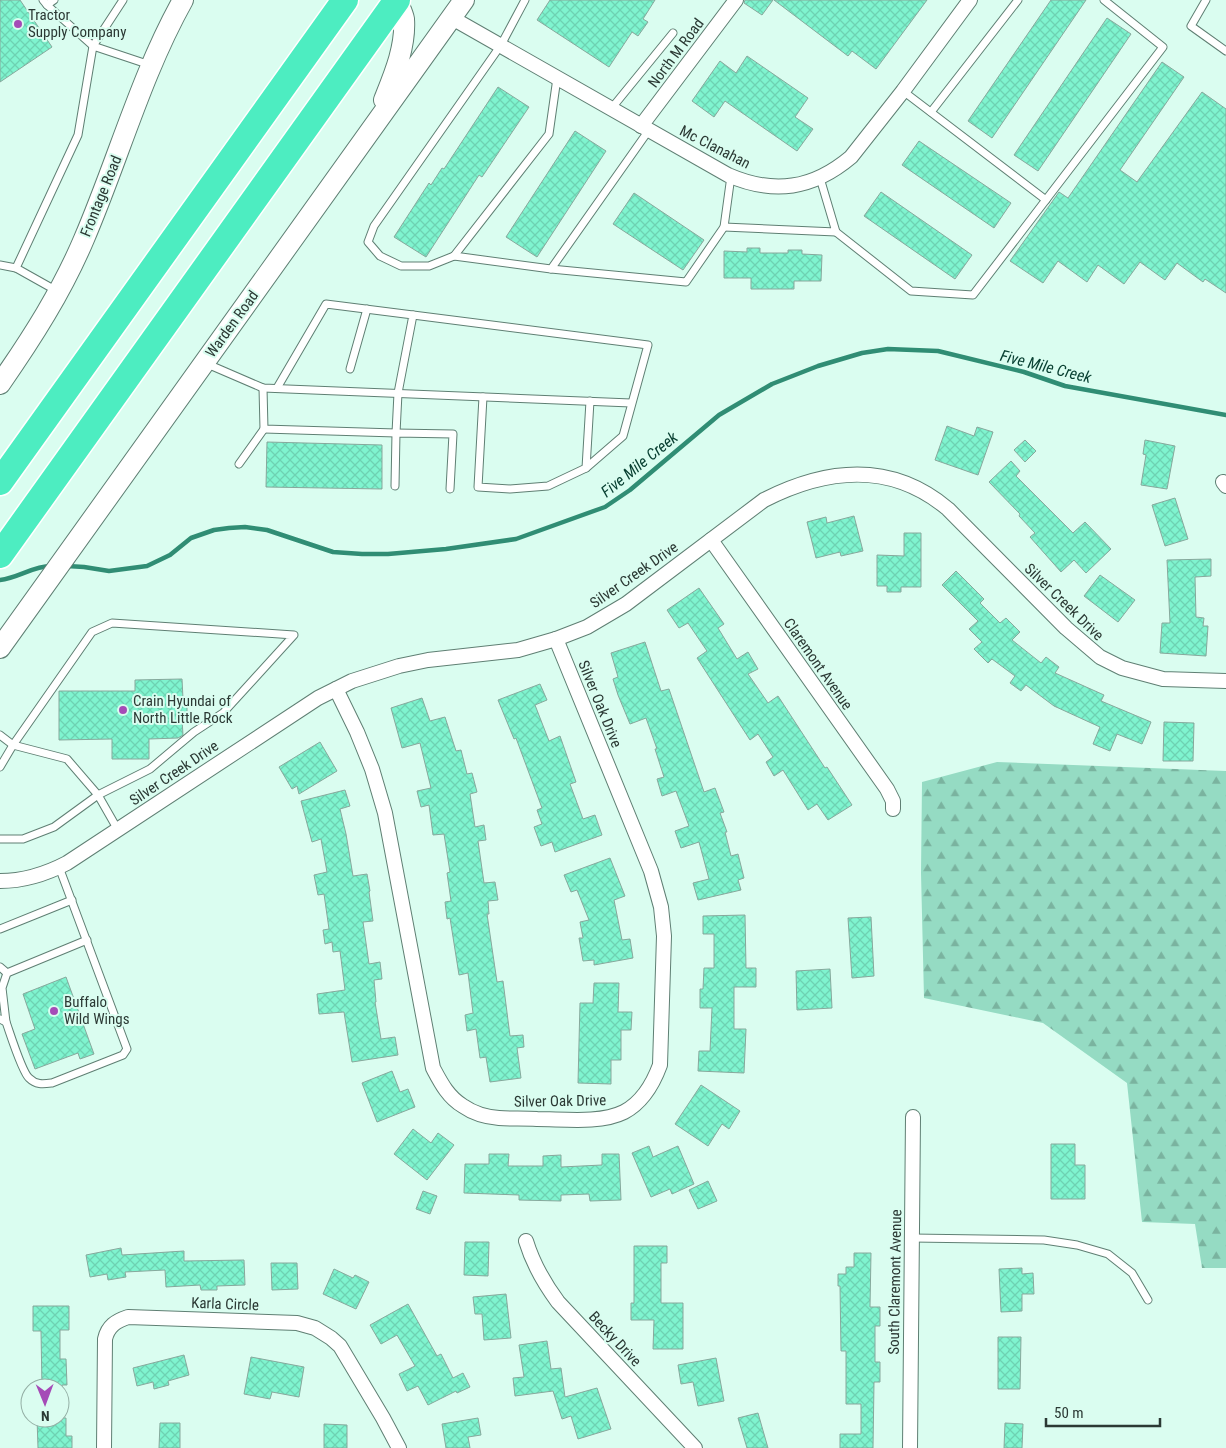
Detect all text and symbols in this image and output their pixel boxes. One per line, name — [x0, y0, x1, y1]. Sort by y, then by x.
place label: Tractor Supply Company — [28, 6, 126, 41]
street label: North M Road — [644, 15, 708, 91]
marker: Tractor Supply Company — [12, 18, 24, 30]
street label: Mc Clanahan — [677, 122, 753, 172]
street label: Frontage Road — [77, 153, 125, 239]
street label: Warden Road — [202, 287, 262, 361]
water label: Five Mile Creek — [998, 346, 1094, 387]
water label: Five Mile Creek — [597, 427, 682, 501]
street label: Silver Creek Drive — [587, 538, 681, 612]
street label: Silver Creek Drive — [1021, 560, 1107, 644]
street label: Claremont Avenue — [780, 615, 856, 713]
street label: Silver Oak Drive — [574, 658, 626, 750]
place label: Crain Hyundai of North Little Rock — [133, 692, 233, 727]
marker: Crain Hyundai of North Little Rock — [117, 704, 129, 716]
street label: Silver Creek Drive — [126, 737, 222, 809]
place label: Buffalo Wild Wings — [64, 993, 130, 1028]
marker: Buffalo Wild Wings — [48, 1005, 60, 1017]
street label: Silver Oak Drive — [514, 1091, 606, 1111]
street label: South Claremont Avenue — [885, 1209, 905, 1355]
street label: Karla Circle — [191, 1294, 259, 1314]
street label: Becky Drive — [585, 1308, 645, 1370]
north arrow — [20, 1378, 70, 1428]
scale bar — [1046, 1396, 1160, 1428]
text: 50 m — [1054, 1404, 1084, 1422]
text: N — [41, 1408, 50, 1424]

